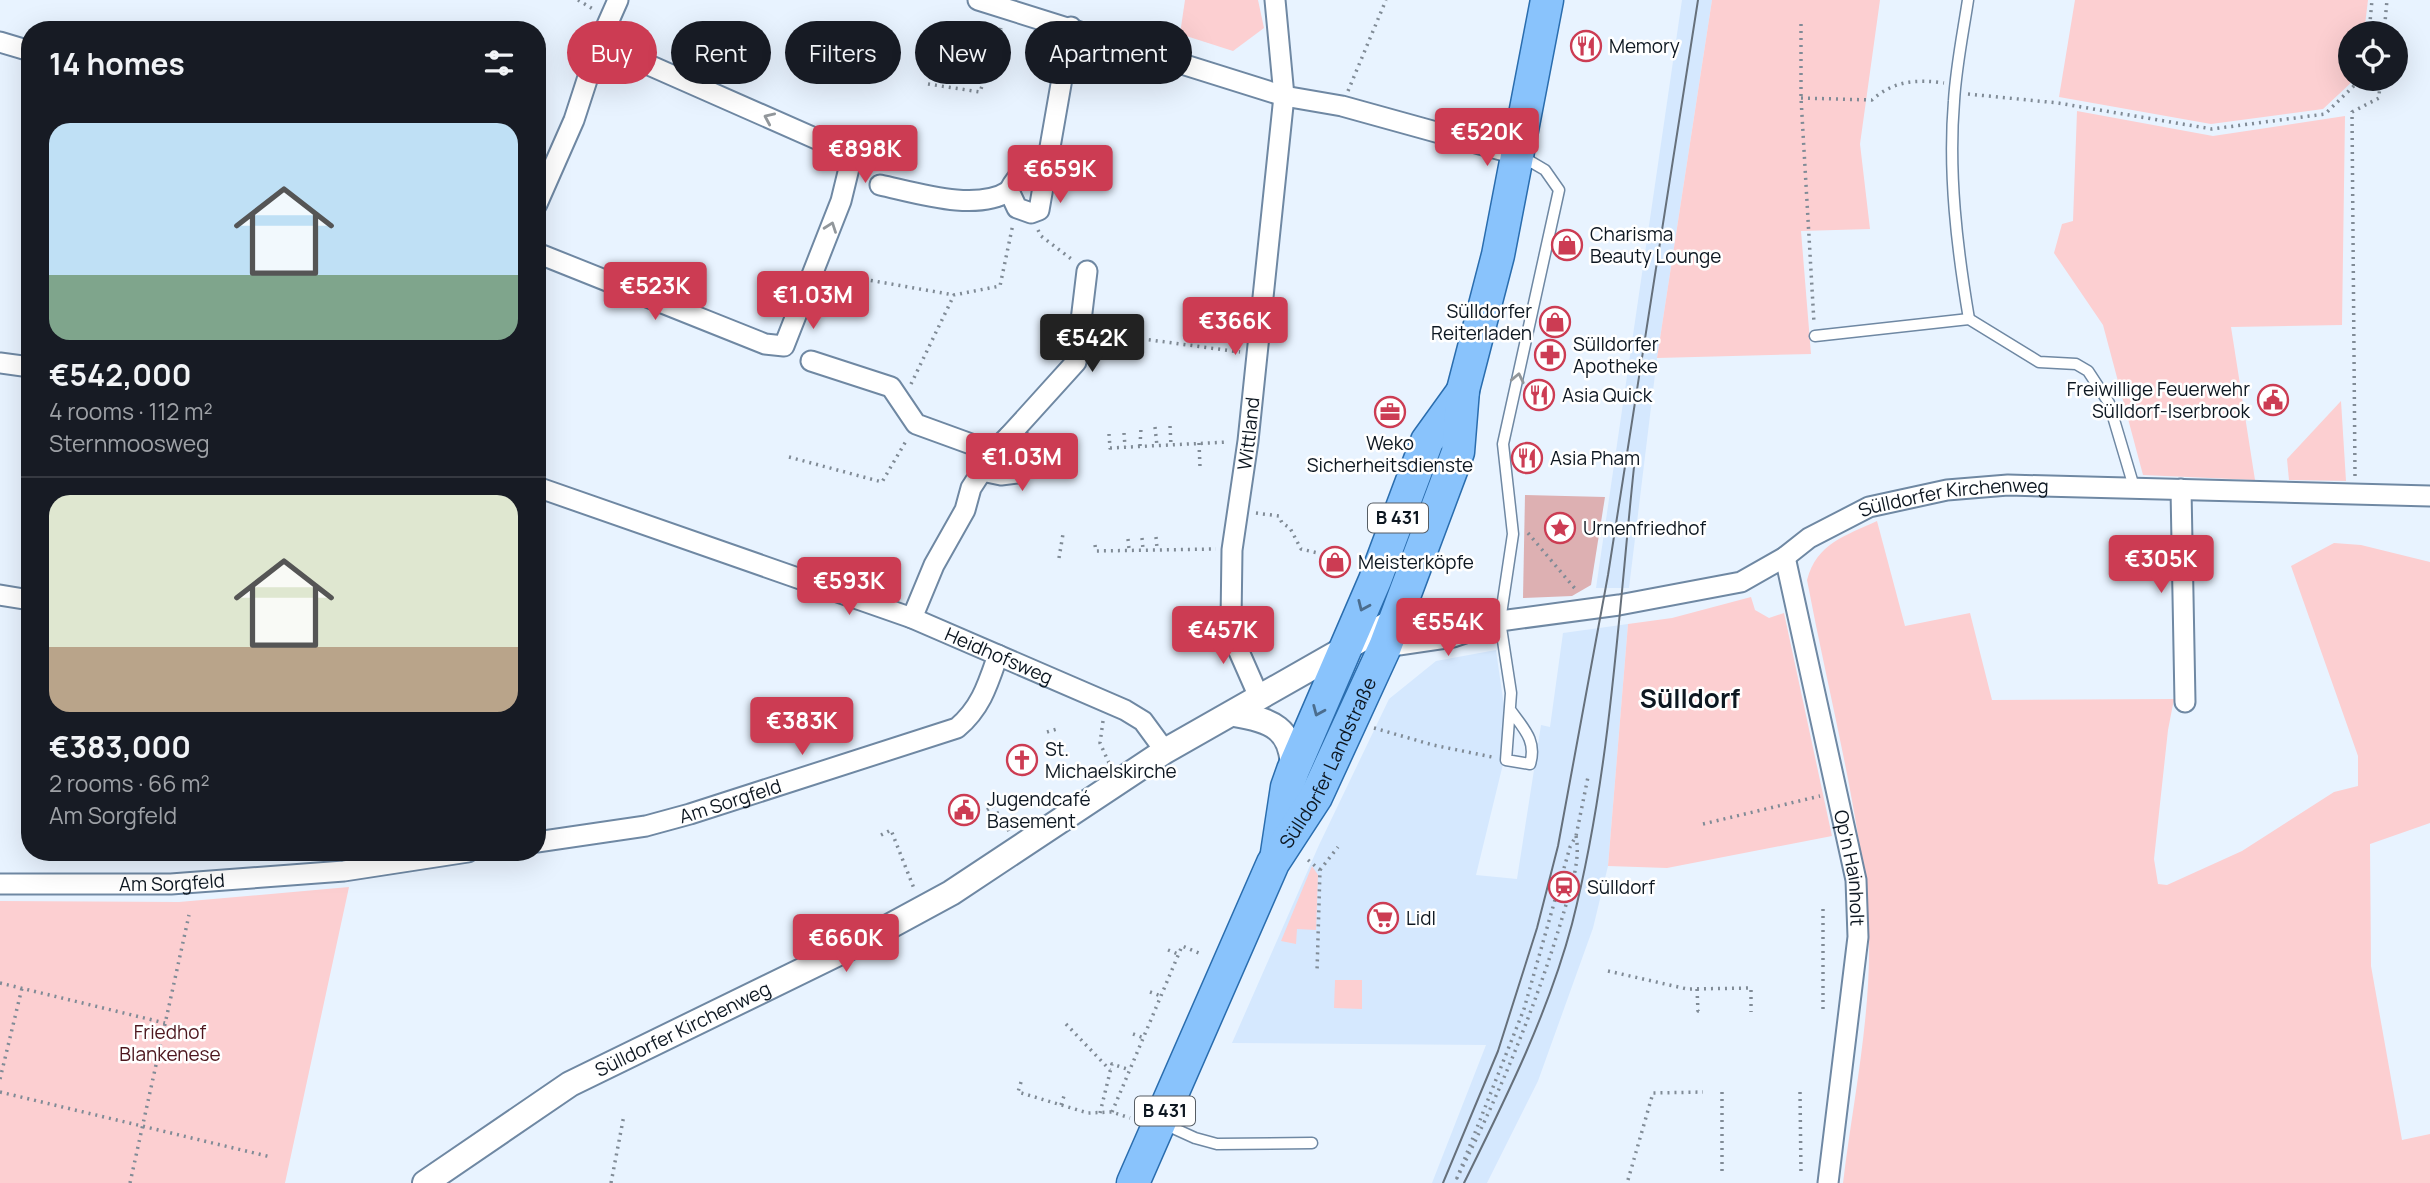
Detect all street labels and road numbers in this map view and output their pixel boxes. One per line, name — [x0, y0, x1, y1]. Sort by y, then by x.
street label: Wittland — [1231, 396, 1266, 472]
street label: Sülldorfer Kirchenweg — [1854, 472, 2049, 523]
road number: B 431 — [1368, 504, 1428, 532]
street label: Heidhofsweg — [941, 621, 1057, 690]
street label: Sülldorfer Landstraße — [1273, 673, 1382, 853]
street label: Am Sorgfeld — [676, 772, 785, 829]
street label: Op'n Hainholt — [1828, 807, 1871, 926]
street label: Am Sorgfeld — [119, 867, 226, 897]
street label: Sülldorfer Kirchenweg — [591, 975, 775, 1083]
road number: B 431 — [1135, 1096, 1195, 1126]

